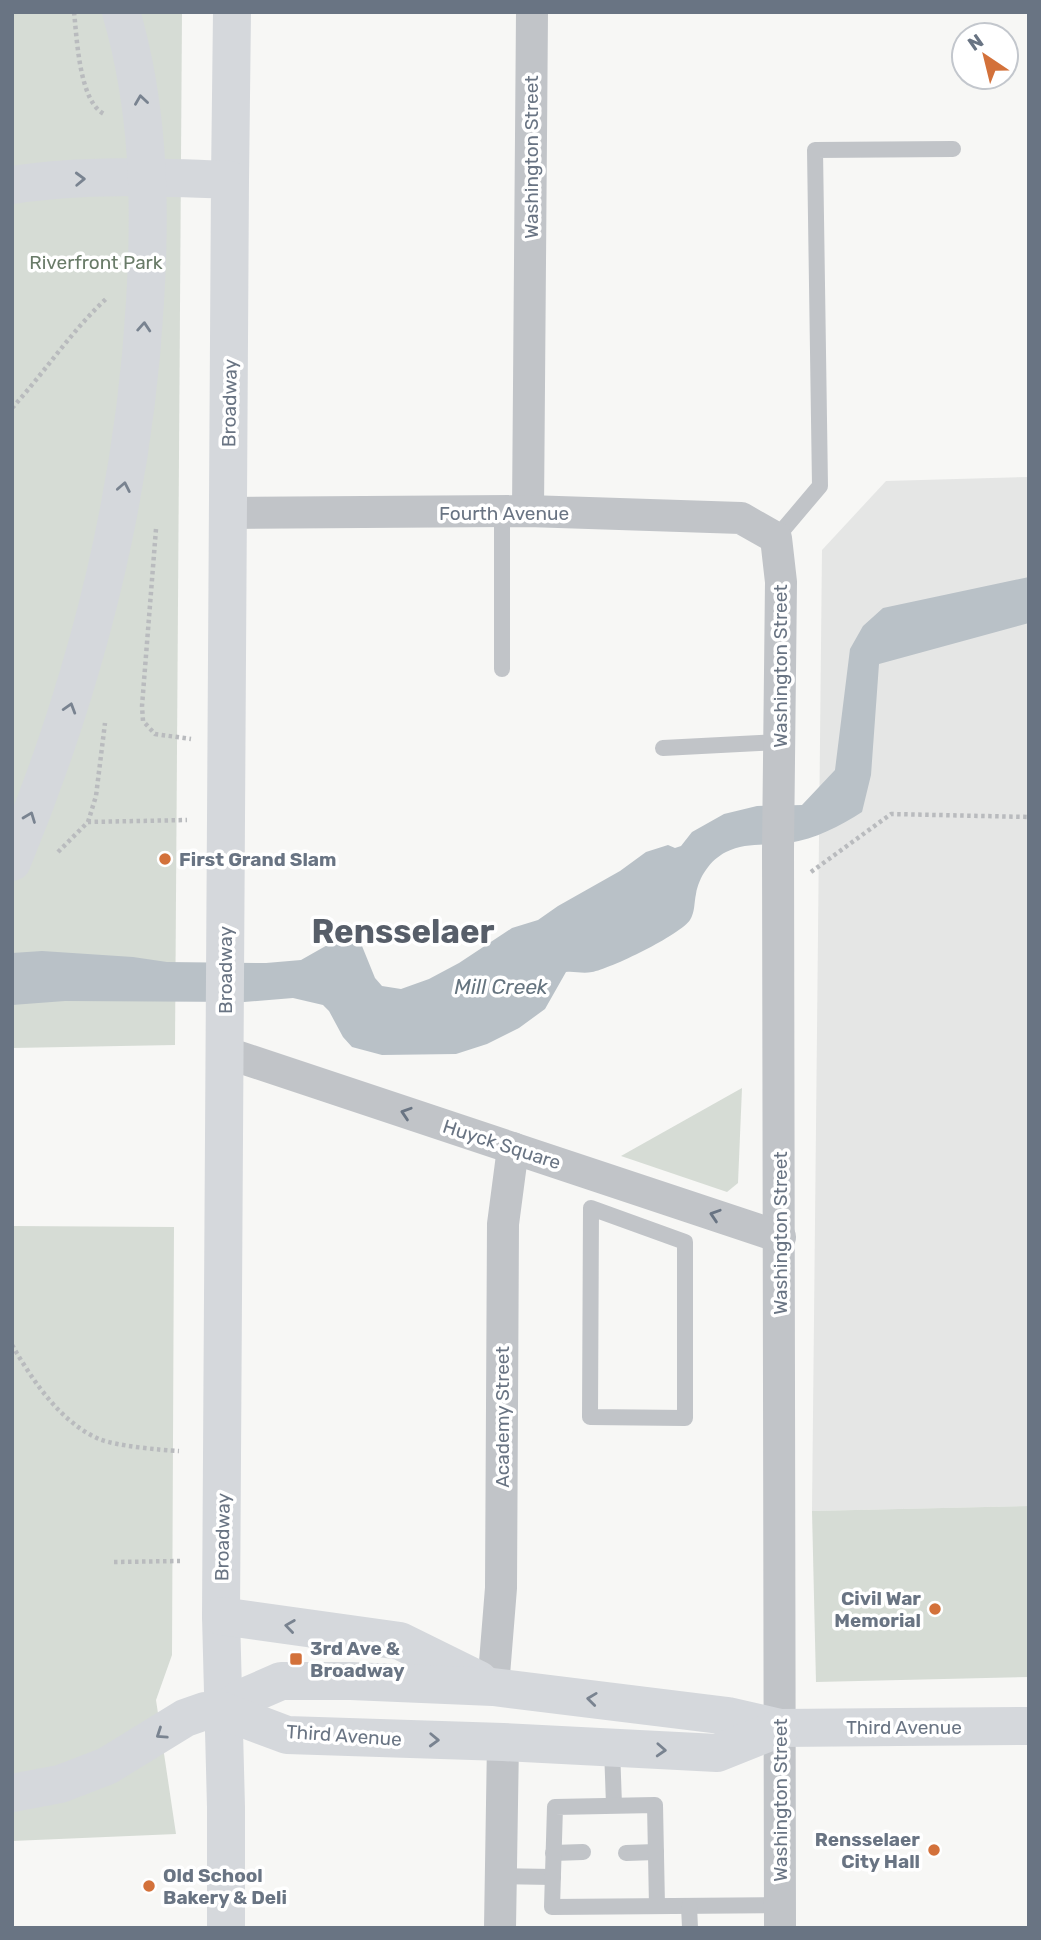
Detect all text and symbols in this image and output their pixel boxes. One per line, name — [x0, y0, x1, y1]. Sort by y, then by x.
north arrow — [950, 21, 1020, 91]
text: N — [963, 29, 988, 56]
street label: Washington Street — [520, 75, 543, 239]
one-way arrow — [134, 94, 149, 106]
one-way arrow — [75, 172, 86, 187]
park label: Riverfront Park — [29, 251, 163, 274]
one-way arrow — [136, 321, 151, 332]
street label: Broadway — [217, 359, 242, 447]
one-way arrow — [116, 481, 131, 493]
street label: Fourth Avenue — [439, 502, 569, 525]
street label: Washington Street — [769, 584, 792, 748]
one-way arrow — [61, 702, 76, 714]
one-way arrow — [22, 812, 36, 824]
place label: First Grand Slam — [179, 848, 336, 871]
marker: First Grand Slam — [157, 851, 173, 867]
district label: Rensselaer — [312, 912, 495, 951]
street label: Broadway — [214, 926, 237, 1014]
water label: Mill Creek — [454, 974, 549, 999]
one-way arrow — [401, 1106, 413, 1121]
street label: Huyck Square — [440, 1115, 564, 1174]
street label: Washington Street — [769, 1151, 792, 1315]
one-way arrow — [709, 1209, 722, 1223]
street label: Academy Street — [491, 1346, 514, 1488]
street label: Broadway — [210, 1493, 235, 1581]
place label: Civil War Memorial — [834, 1587, 921, 1632]
marker: Civil War Memorial — [927, 1601, 943, 1617]
one-way arrow — [284, 1618, 296, 1633]
place label: 3rd Ave & Broadway — [310, 1637, 405, 1682]
marker: 3rd Ave & Broadway — [288, 1651, 304, 1667]
one-way arrow — [586, 1692, 597, 1707]
street label: Third Avenue — [846, 1716, 962, 1739]
street label: Washington Street — [769, 1718, 792, 1882]
street label: Third Avenue — [285, 1720, 403, 1751]
one-way arrow — [156, 1726, 169, 1738]
one-way arrow — [429, 1732, 440, 1747]
one-way arrow — [656, 1743, 667, 1758]
place label: Rensselaer City Hall — [815, 1828, 920, 1873]
marker: Rensselaer City Hall — [926, 1842, 942, 1858]
place label: Old School Bakery & Deli — [163, 1864, 287, 1909]
marker: Old School Bakery & Deli — [141, 1878, 157, 1894]

